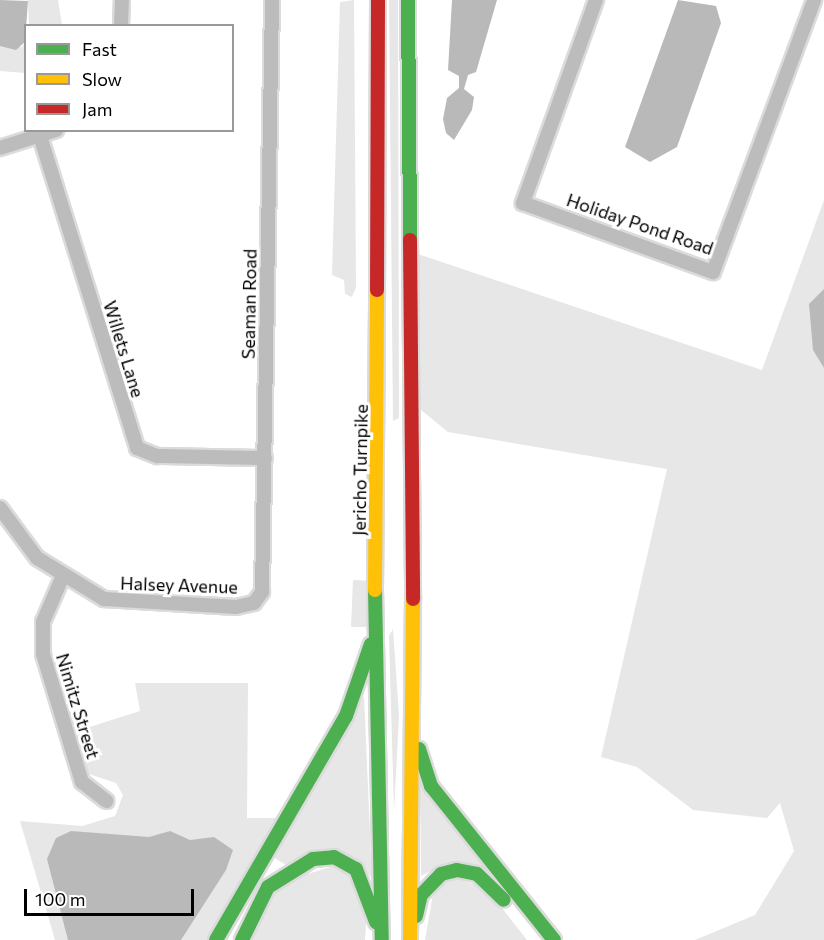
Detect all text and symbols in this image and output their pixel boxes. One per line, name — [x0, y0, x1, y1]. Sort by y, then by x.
legend — [24, 24, 234, 132]
text: Fast — [82, 38, 117, 60]
text: Slow — [82, 68, 122, 90]
text: Jam — [82, 98, 112, 120]
street label: Holiday Pond Road — [564, 189, 716, 259]
street label: Seaman Road — [237, 249, 261, 359]
street label: Willets Lane — [99, 298, 149, 400]
street label: Jericho Turnpike — [348, 404, 372, 536]
street label: Halsey Avenue — [120, 572, 238, 598]
street label: Nimitz Street — [52, 651, 104, 761]
scale bar — [27, 877, 196, 915]
text: 100 m — [35, 888, 85, 910]

